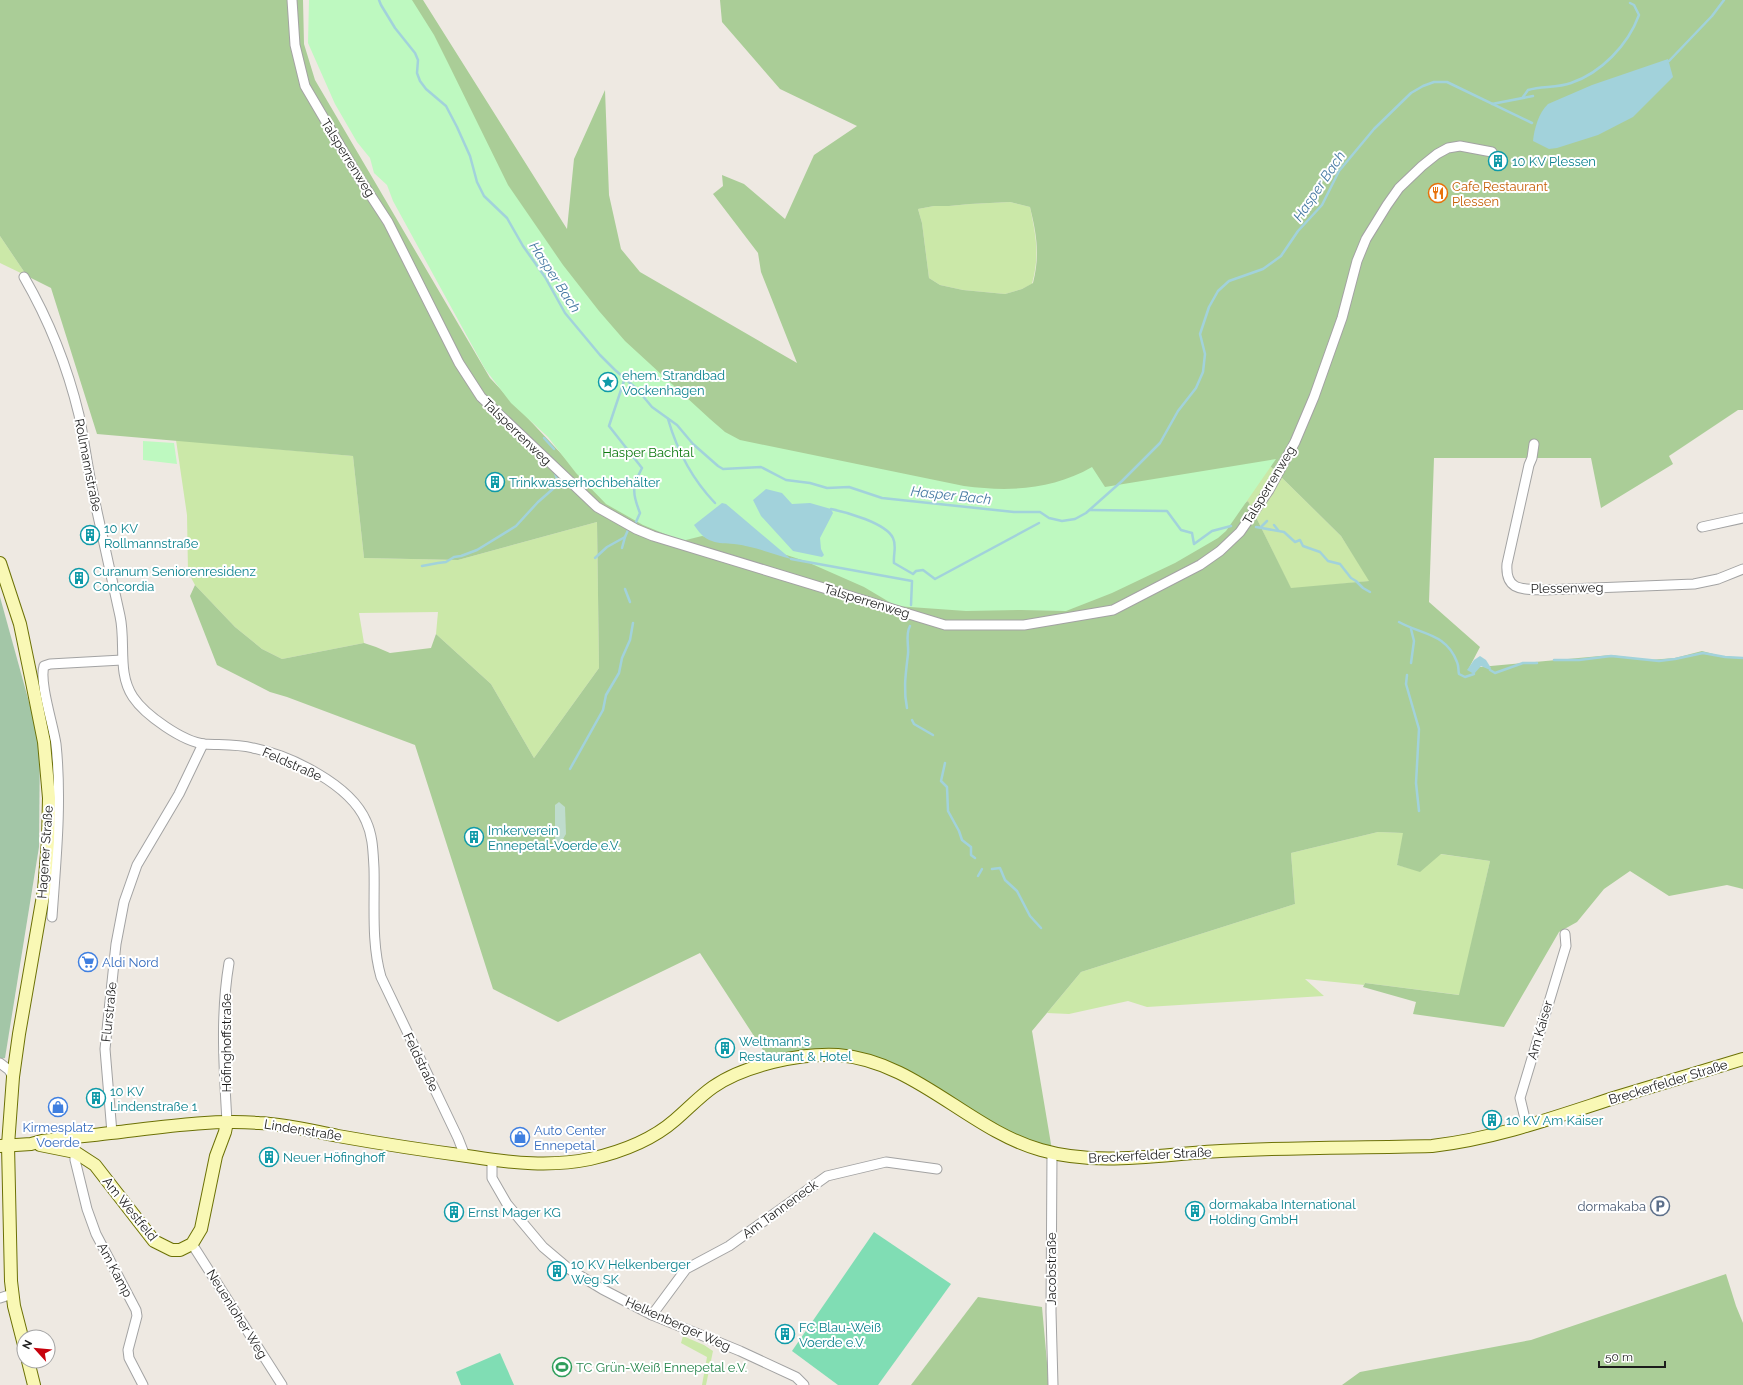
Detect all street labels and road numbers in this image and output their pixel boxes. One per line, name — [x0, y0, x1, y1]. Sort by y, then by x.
street label: Talsperrenweg — [318, 116, 378, 200]
street label: Talsperrenweg — [480, 396, 554, 468]
street label: Rollmannstraße — [72, 417, 104, 513]
street label: Talsperrenweg — [1240, 443, 1298, 527]
street label: Plessenweg — [1530, 580, 1604, 596]
street label: Talsperrenweg — [822, 581, 912, 621]
street label: Feldstraße — [260, 744, 324, 784]
street label: Hagener Straße — [34, 804, 56, 899]
street label: Flurstraße — [98, 981, 120, 1043]
street label: Höfinghoffstraße — [219, 993, 234, 1093]
street label: Am Kaiser — [1524, 998, 1556, 1061]
street label: Feldstraße — [400, 1030, 442, 1094]
street label: Breckerfelder Straße — [1607, 1057, 1730, 1107]
street label: Lindenstraße — [263, 1116, 343, 1144]
street label: Breckerfelder Straße — [1088, 1144, 1212, 1166]
street label: Am Westfeld — [100, 1174, 160, 1244]
street label: Am Tanneneck — [739, 1177, 821, 1241]
street label: Jacobstraße — [1044, 1232, 1059, 1306]
street label: Am Kamp — [94, 1240, 136, 1300]
street label: Neuenloher Weg — [203, 1267, 271, 1361]
street label: Helkenberger Weg — [623, 1294, 733, 1354]

